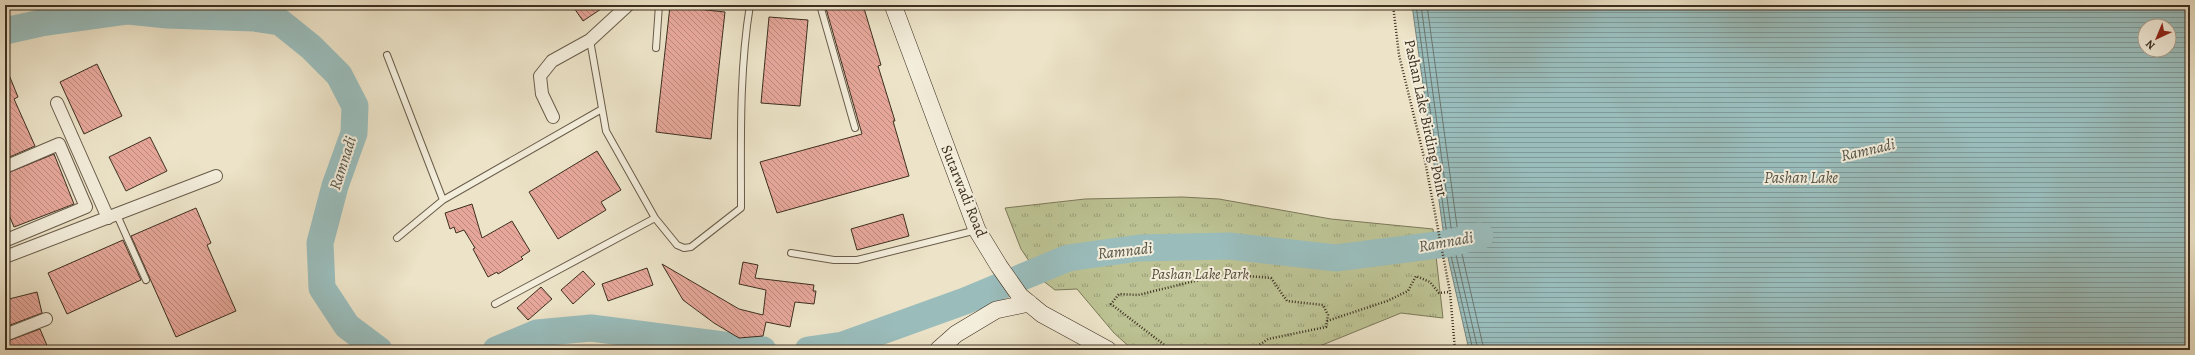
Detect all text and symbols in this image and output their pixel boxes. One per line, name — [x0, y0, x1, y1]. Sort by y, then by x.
north arrow — [2137, 18, 2177, 58]
street label: Pashan Lake Birding Point — [1400, 37, 1452, 199]
text: N — [2142, 37, 2158, 53]
water label: Ramnadi — [324, 133, 362, 193]
water label: Ramnadi — [1839, 133, 1897, 167]
street label: Sutarwadi Road — [936, 142, 992, 241]
water label: Pashan Lake — [1764, 167, 1838, 189]
water label: Ramnadi — [1417, 226, 1475, 258]
water label: Ramnadi — [1097, 237, 1153, 265]
park label: Pashan Lake Park — [1151, 264, 1249, 284]

